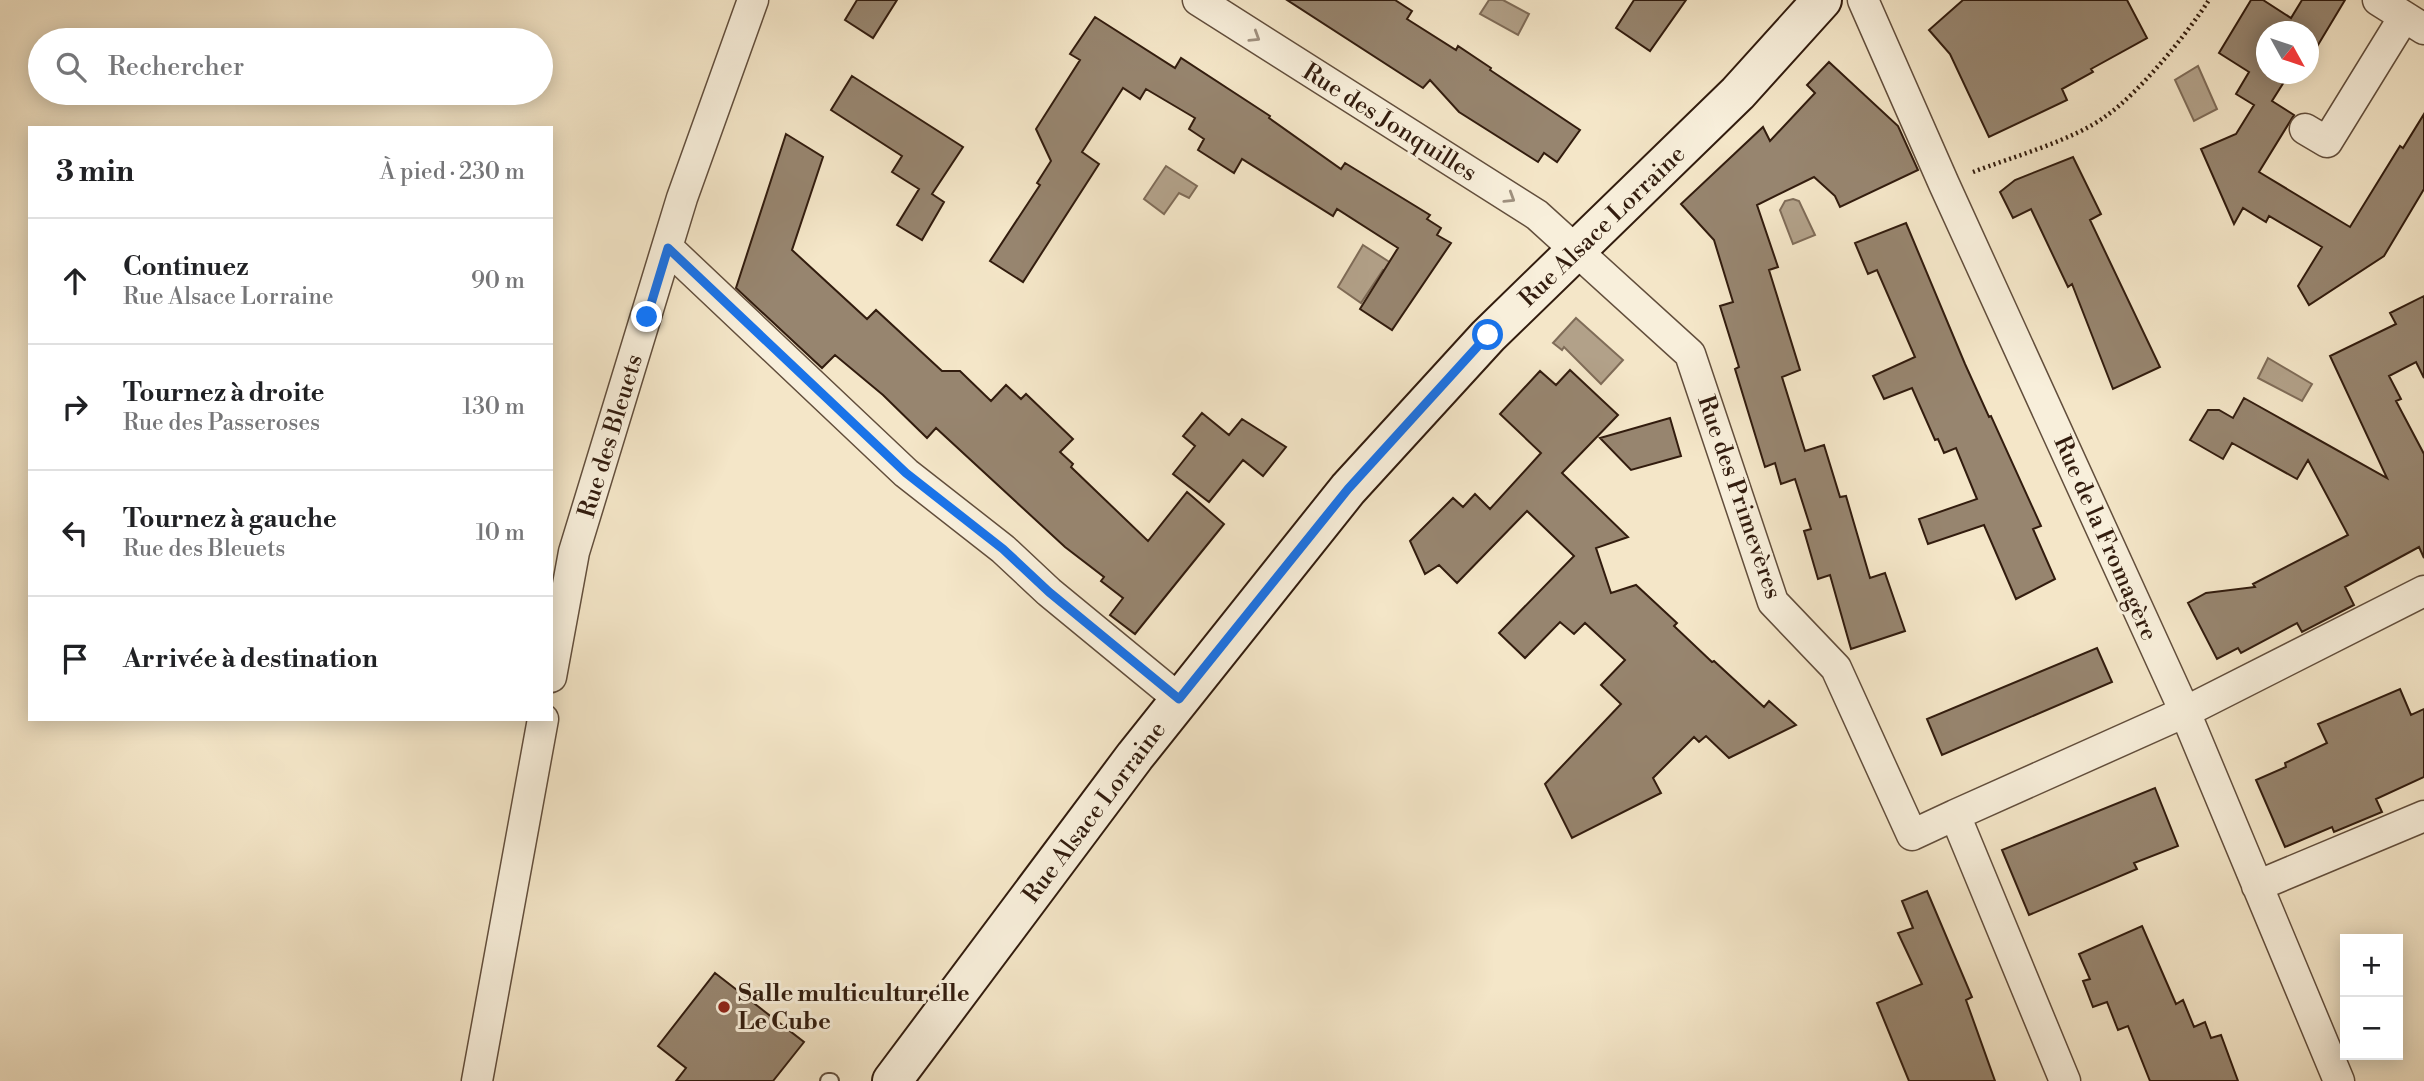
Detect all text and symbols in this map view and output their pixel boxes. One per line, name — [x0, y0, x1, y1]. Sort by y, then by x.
north arrow — [2256, 21, 2319, 84]
search box — [28, 28, 553, 105]
one-way arrow — [1248, 28, 1261, 41]
icon: search — [52, 48, 90, 86]
text: Rechercher — [108, 51, 244, 83]
street label: Rue des Jonquilles — [1297, 57, 1482, 189]
street label: Rue Alsace Lorraine — [1513, 140, 1692, 314]
text: 3 min — [56, 153, 134, 191]
text: À pied · 230 m — [380, 158, 525, 186]
one-way arrow — [1502, 189, 1515, 202]
text: Continuez — [123, 251, 249, 283]
icon: ahead — [56, 262, 94, 300]
text: 90 m — [471, 267, 525, 295]
text: Rue Alsace Lorraine — [123, 283, 334, 311]
route end — [631, 301, 662, 332]
route start — [1472, 319, 1503, 350]
street label: Rue des Bleuets — [572, 351, 650, 522]
text: Tournez à droite — [123, 377, 325, 409]
icon: right — [56, 388, 94, 426]
street label: Rue des Primevères — [1690, 392, 1788, 603]
text: 130 m — [462, 393, 525, 421]
text: Rue des Passeroses — [123, 409, 320, 437]
street label: Rue de la Fromagère — [2046, 431, 2164, 645]
text: Tournez à gauche — [123, 503, 337, 535]
icon: left — [56, 514, 94, 552]
text: 10 m — [476, 519, 525, 547]
text: Rue des Bleuets — [123, 535, 285, 563]
icon: arrive — [56, 640, 94, 678]
text: Arrivée à destination — [123, 643, 378, 675]
street label: Rue Alsace Lorraine — [1017, 716, 1173, 909]
map controls — [2340, 934, 2403, 1060]
button: + — [2340, 934, 2403, 997]
place label: Salle multiculturelle Le Cube — [738, 979, 970, 1037]
button: − — [2340, 997, 2403, 1060]
marker: Salle multiculturelle Le Cube — [716, 999, 732, 1015]

